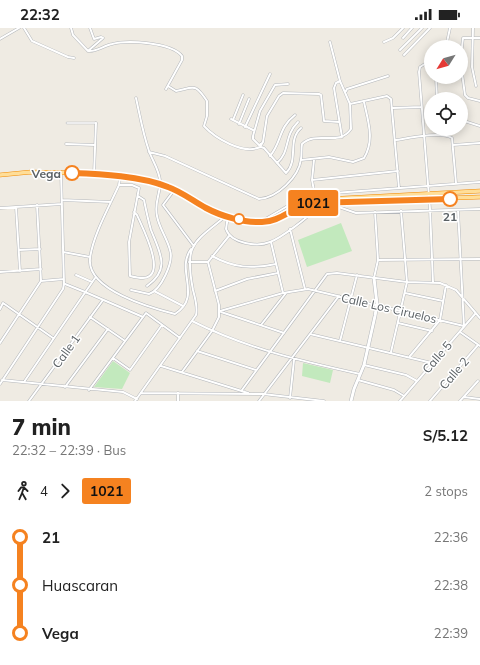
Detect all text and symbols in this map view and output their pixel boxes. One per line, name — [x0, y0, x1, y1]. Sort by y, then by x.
text: 22:32 — [20, 5, 60, 24]
north arrow — [424, 40, 468, 84]
map controls — [424, 40, 468, 136]
button: locate — [424, 92, 468, 136]
marker: Vega — [64, 165, 80, 181]
place label: Vega — [31, 166, 61, 181]
line badge: 1021 — [285, 190, 341, 216]
marker: 21 — [442, 191, 458, 207]
text: 1021 — [296, 194, 330, 212]
place label: 21 — [443, 209, 457, 224]
unlabelled marker — [233, 213, 245, 225]
street label: Calle Los Ciruelos — [340, 290, 438, 326]
street label: Calle 1 — [49, 331, 83, 371]
street label: Calle 5 — [419, 338, 455, 376]
street label: Calle 2 — [436, 354, 472, 392]
text: 7 min — [12, 413, 71, 441]
text: S/5.12 — [423, 426, 468, 445]
text: 22:32 – 22:39 · Bus — [12, 442, 126, 458]
icon: walk — [12, 480, 34, 502]
icon: forward — [54, 480, 76, 502]
text: 1021 — [90, 482, 123, 500]
text: 4 — [40, 483, 48, 499]
text: 2 stops — [424, 483, 468, 499]
text: 21 — [42, 528, 60, 547]
text: 22:36 — [434, 529, 468, 545]
text: Huascaran — [42, 576, 118, 595]
text: 22:38 — [434, 577, 468, 593]
text: Vega — [42, 624, 79, 643]
text: 22:39 — [434, 625, 468, 641]

